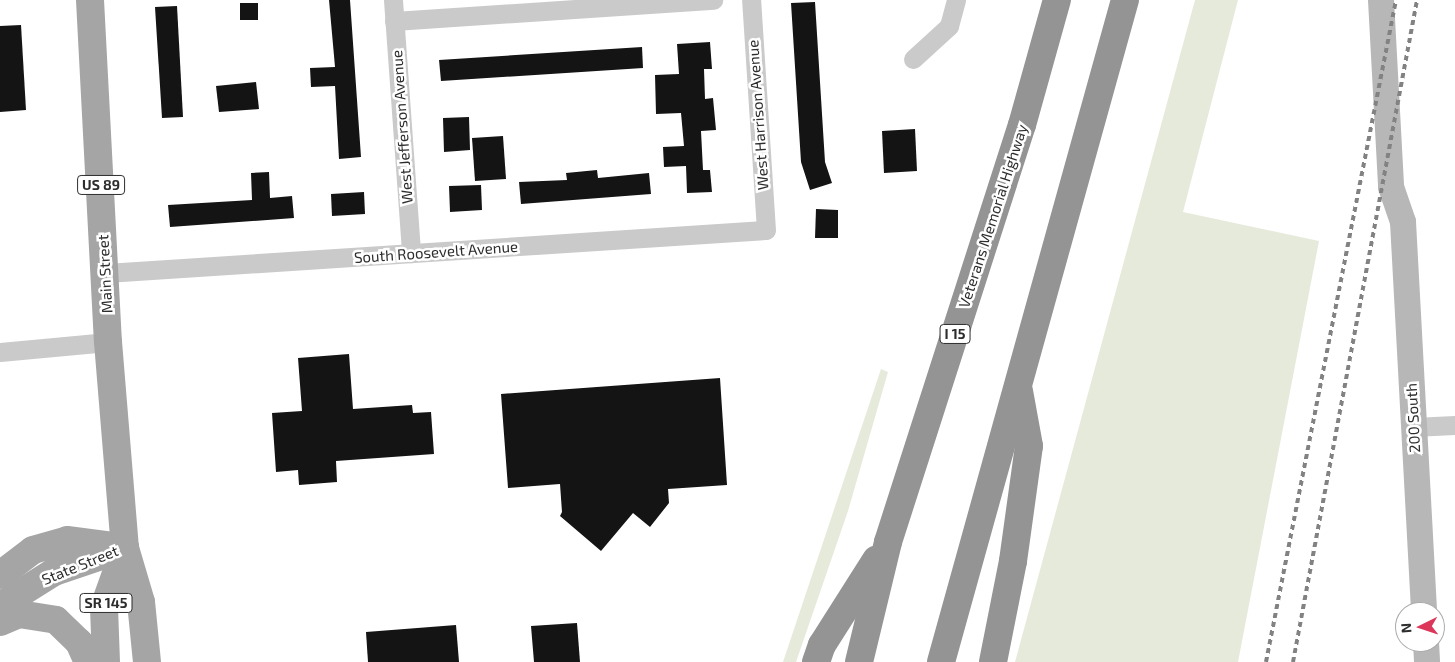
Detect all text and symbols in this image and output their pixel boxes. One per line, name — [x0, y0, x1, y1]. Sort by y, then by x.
street label: West Harrison Avenue — [744, 39, 772, 191]
street label: West Jefferson Avenue — [388, 49, 416, 205]
street label: Veterans Memorial Highway — [955, 122, 1031, 310]
road number: US 89 — [76, 174, 126, 196]
street label: Main Street — [94, 234, 116, 314]
street label: South Roosevelt Avenue — [353, 237, 519, 267]
road number: I 15 — [939, 322, 971, 346]
street label: 200 South — [1402, 383, 1424, 453]
street label: State Street — [39, 541, 121, 589]
road number: SR 145 — [78, 592, 134, 614]
north arrow — [1395, 602, 1445, 652]
text: N — [1397, 622, 1414, 634]

